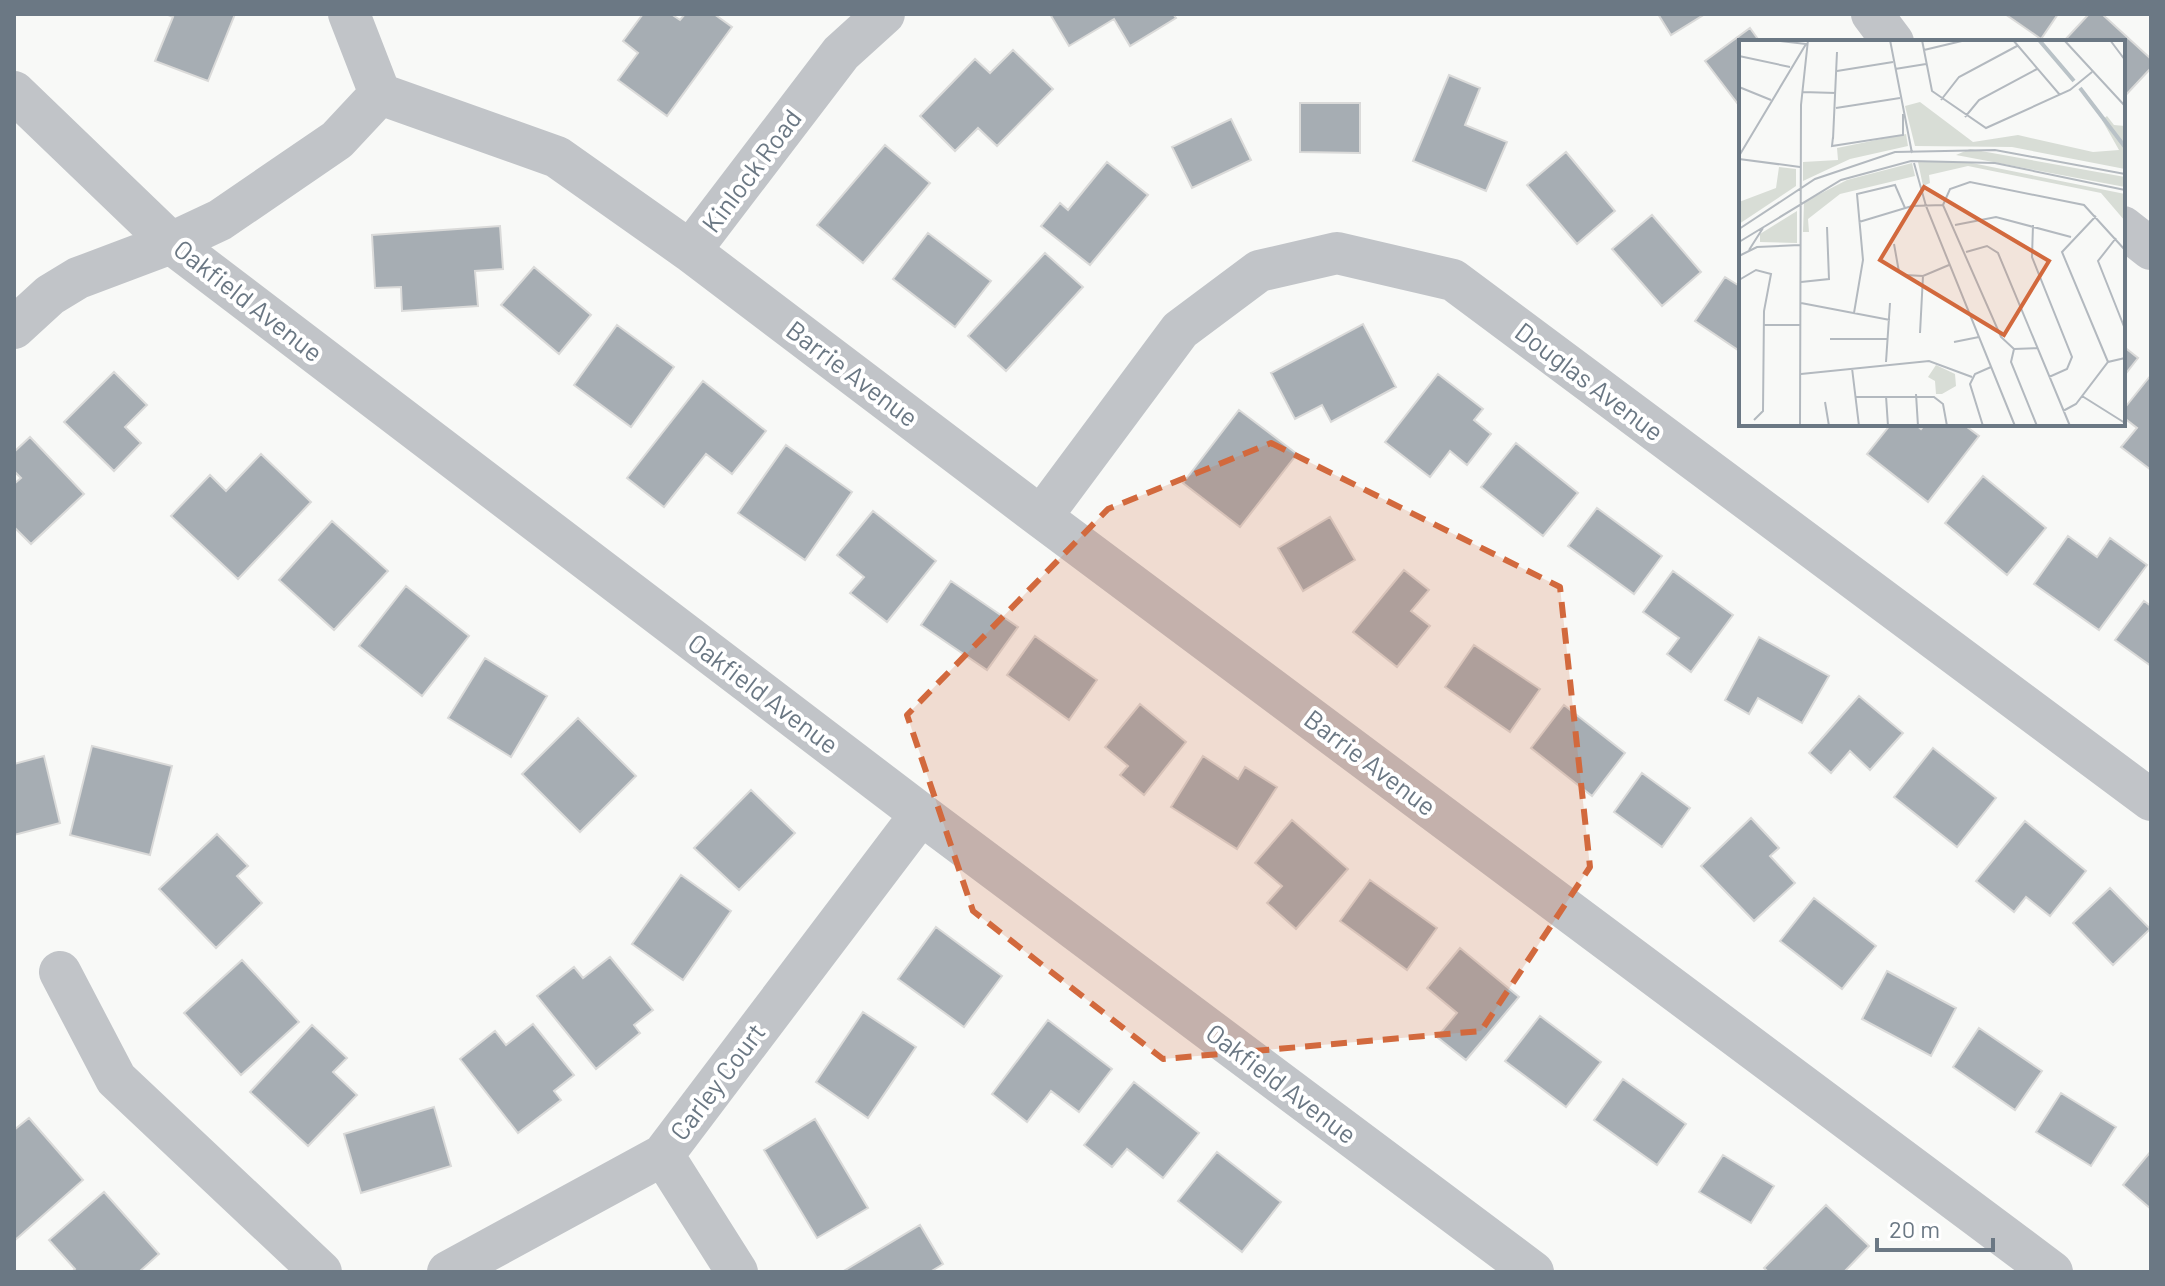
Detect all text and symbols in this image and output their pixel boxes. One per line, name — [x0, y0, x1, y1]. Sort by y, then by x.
inset map — [1739, 40, 2125, 426]
street label: Kinlock Road — [695, 102, 807, 238]
street label: Oakfield Avenue — [168, 232, 329, 367]
street label: Barrie Avenue — [781, 313, 925, 432]
street label: Douglas Avenue — [1510, 315, 1670, 447]
street label: Oakfield Avenue — [683, 626, 845, 759]
street label: Barrie Avenue — [1299, 702, 1443, 821]
street label: Oakfield Avenue — [1201, 1016, 1363, 1149]
street label: Carley Court — [663, 1017, 771, 1146]
scale bar — [1877, 1202, 1993, 1252]
text: 20 m — [1889, 1214, 1940, 1243]

